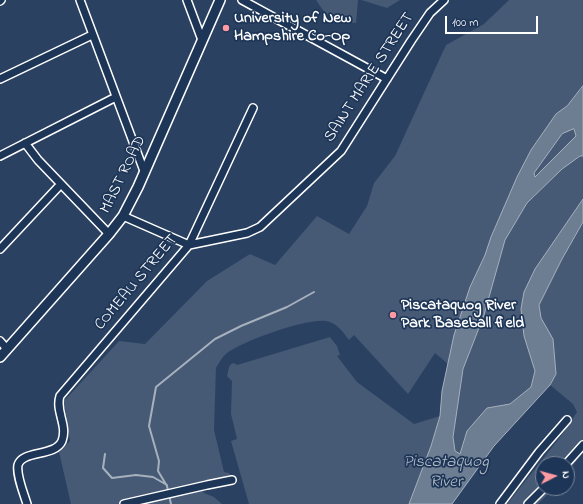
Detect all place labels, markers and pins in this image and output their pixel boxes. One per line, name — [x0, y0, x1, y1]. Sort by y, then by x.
place label: University of New Hampshire Co-Op — [234, 9, 351, 47]
marker: University of New Hampshire Co-Op — [221, 23, 231, 33]
place label: Piscataquog River Park Baseball field — [401, 296, 524, 334]
marker: Piscataquog River Park Baseball field — [388, 310, 398, 320]

